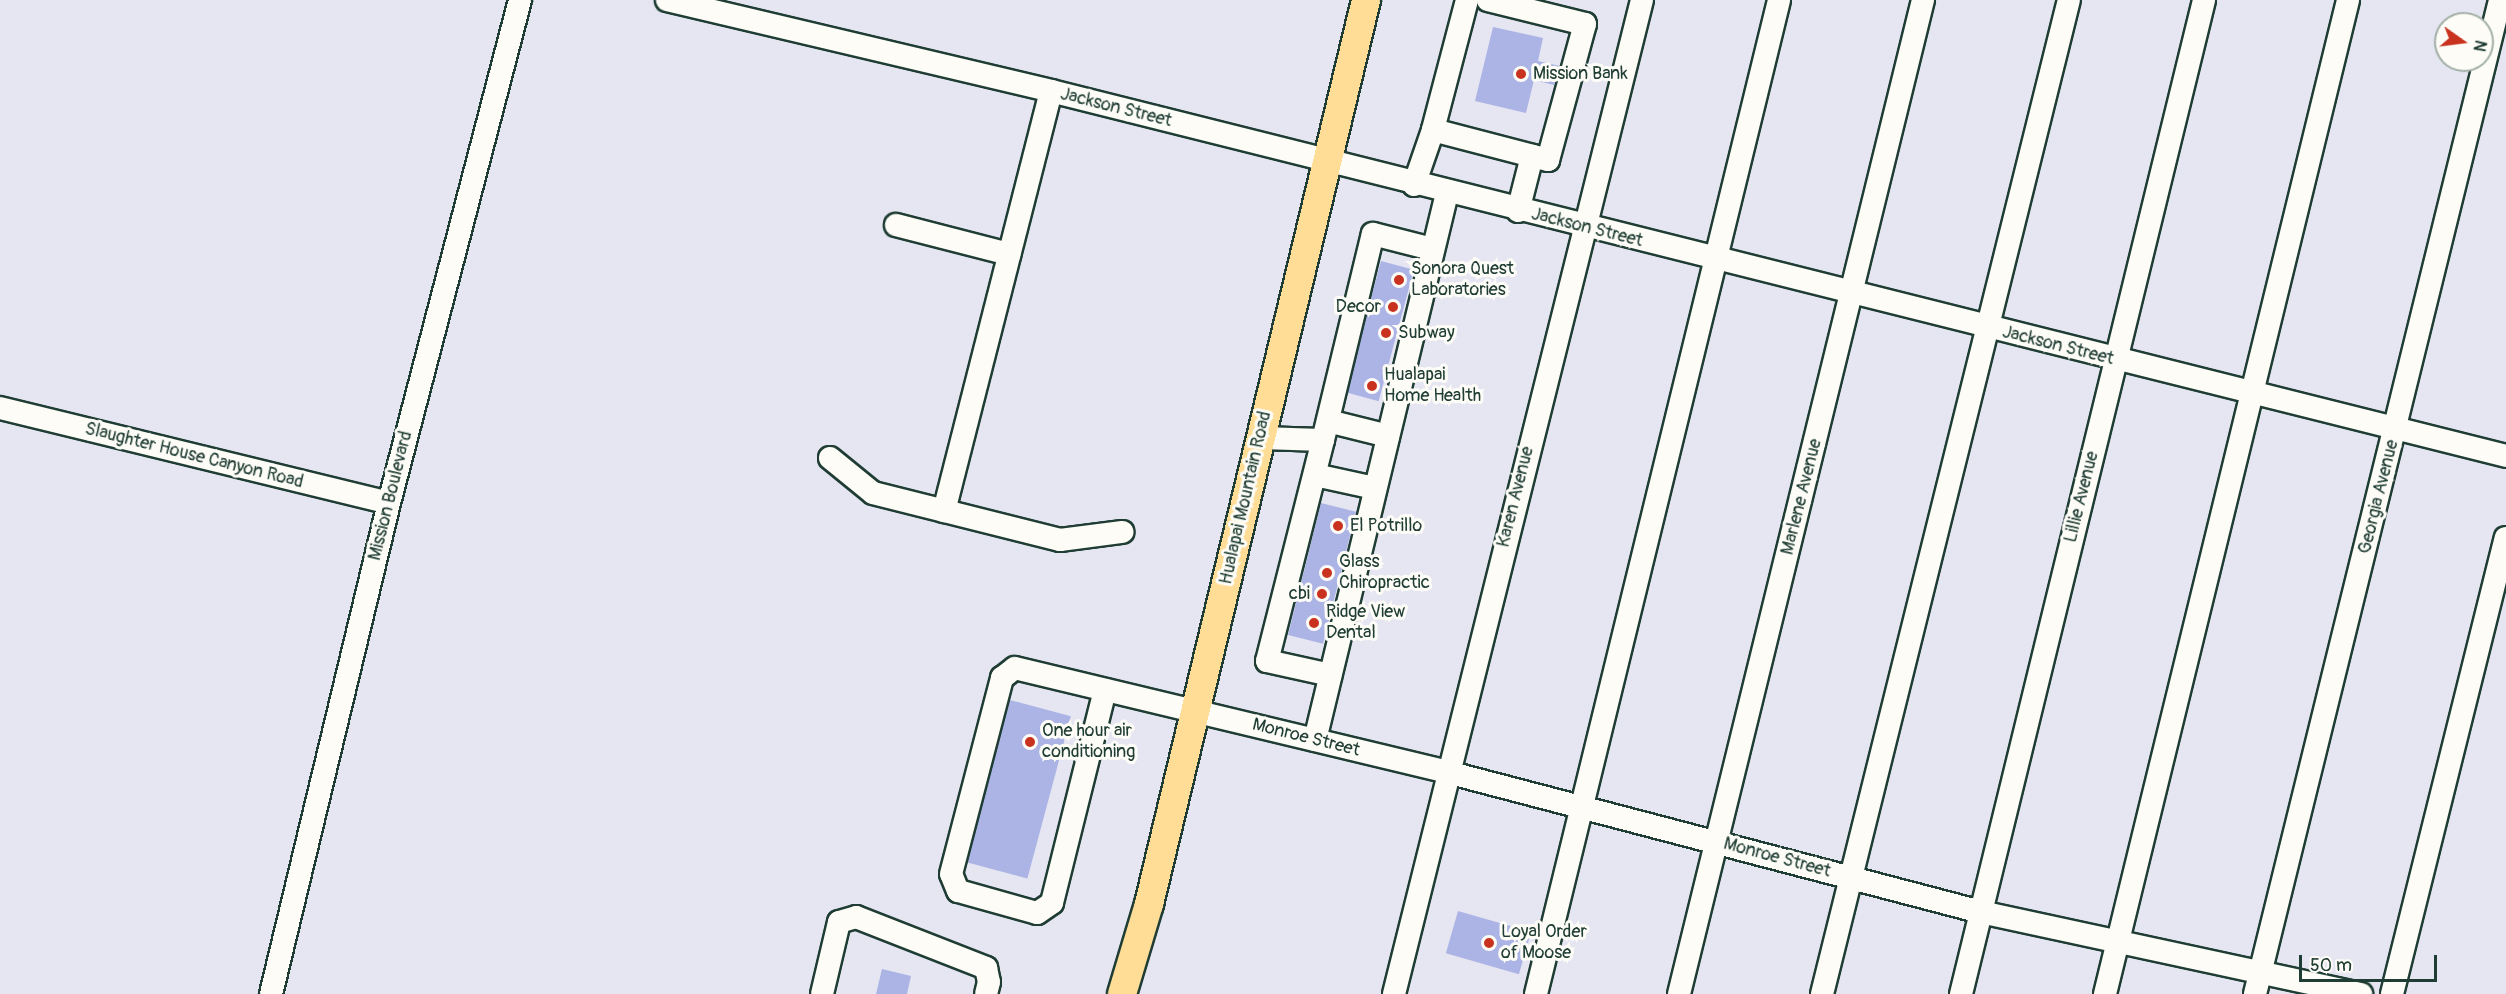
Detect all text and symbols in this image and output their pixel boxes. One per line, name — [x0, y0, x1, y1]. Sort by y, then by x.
north arrow — [2434, 12, 2494, 72]
text: N — [2469, 38, 2491, 54]
place label: Mission Bank — [1533, 63, 1628, 85]
marker: Mission Bank — [1514, 67, 1528, 81]
street label: Jackson Street — [1058, 84, 1174, 132]
street label: Jackson Street — [1529, 204, 1645, 252]
place label: Sonora Quest Laboratories — [1411, 259, 1514, 302]
marker: Sonora Quest Laboratories — [1392, 273, 1406, 287]
place label: Decor — [1336, 296, 1381, 318]
marker: Decor — [1386, 300, 1400, 314]
place label: Subway — [1398, 322, 1455, 344]
street label: Jackson Street — [2000, 322, 2116, 370]
marker: Subway — [1379, 326, 1393, 340]
place label: Hualapai Home Health — [1384, 365, 1481, 407]
marker: Hualapai Home Health — [1365, 379, 1379, 393]
street label: Hualapai Mountain Road — [1216, 409, 1276, 587]
street label: Slaughter House Canyon Road — [83, 418, 305, 494]
street label: Mission Boulevard — [364, 429, 418, 563]
street label: Marlene Avenue — [1777, 437, 1827, 557]
street label: Georgia Avenue — [2354, 438, 2404, 556]
street label: Karen Avenue — [1493, 444, 1539, 550]
street label: Lillie Avenue — [2060, 449, 2104, 545]
place label: El Potrillo — [1350, 515, 1422, 537]
marker: El Potrillo — [1331, 519, 1345, 533]
place label: Glass Chiropractic — [1339, 552, 1430, 594]
marker: Glass Chiropractic — [1320, 566, 1334, 580]
place label: cbi — [1289, 583, 1310, 605]
marker: cbi — [1315, 587, 1329, 601]
place label: Ridge View Dental — [1326, 602, 1405, 644]
marker: Ridge View Dental — [1307, 616, 1321, 630]
street label: Monroe Street — [1250, 714, 1362, 762]
place label: One hour air conditioning — [1042, 721, 1135, 764]
marker: One hour air conditioning — [1023, 735, 1037, 749]
street label: Monroe Street — [1721, 833, 1833, 883]
place label: Loyal Order of Moose — [1501, 922, 1587, 964]
marker: Loyal Order of Moose — [1482, 936, 1496, 950]
scale bar — [2302, 943, 2440, 981]
text: 50 m — [2310, 954, 2352, 977]

